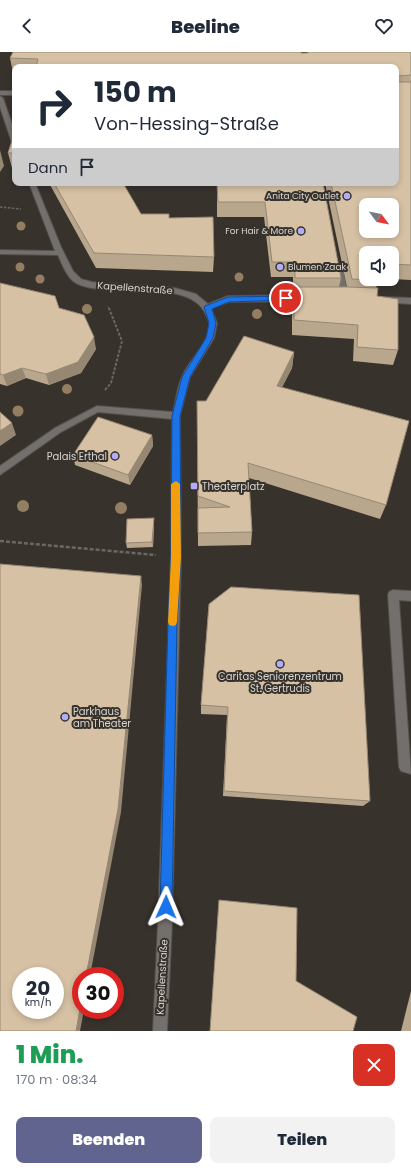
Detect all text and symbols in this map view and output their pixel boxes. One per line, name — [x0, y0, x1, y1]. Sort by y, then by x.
text: Beeline — [171, 14, 240, 39]
icon: back — [16, 15, 38, 37]
icon: heart — [373, 15, 395, 37]
text: 150 m — [94, 73, 177, 112]
icon: right — [28, 80, 80, 132]
text: Von-Hessing-Straße — [94, 111, 279, 136]
icon: arrive — [76, 156, 98, 178]
text: Dann — [28, 157, 68, 178]
place label: Anita City Outlet — [266, 190, 339, 202]
marker: Anita City Outlet — [342, 191, 352, 201]
north arrow — [359, 198, 399, 238]
map controls — [359, 198, 399, 286]
place label: For Hair & More — [225, 225, 293, 237]
marker: For Hair & More — [296, 226, 306, 236]
button: sound — [359, 246, 399, 286]
place label: Blumen Zaak — [288, 261, 347, 273]
marker: Blumen Zaak — [275, 262, 285, 272]
street label: Kapellenstraße — [97, 278, 173, 298]
pin — [269, 281, 303, 315]
icon: arrive — [275, 287, 297, 309]
place label: Palais Erthal — [47, 449, 107, 464]
marker: Palais Erthal — [110, 451, 120, 461]
place label: Theaterplatz — [202, 479, 265, 494]
marker: Theaterplatz — [189, 481, 199, 491]
marker: Caritas Seniorenzentrum St. Gertrudis — [275, 659, 285, 669]
place label: Caritas Seniorenzentrum St. Gertrudis — [218, 669, 342, 696]
place label: Parkhaus am Theater — [73, 704, 131, 731]
marker: Parkhaus am Theater — [60, 712, 70, 722]
position arrow — [145, 886, 187, 928]
street label: Kapellenstraße — [153, 939, 171, 1015]
speed limit sign: 30 — [72, 967, 124, 1019]
text: 20 — [26, 974, 50, 1002]
text: km/h — [25, 995, 51, 1010]
text: 1 Min. — [16, 1038, 83, 1071]
button: close — [353, 1044, 395, 1086]
text: 170 m · 08:34 — [16, 1070, 97, 1089]
button: Beenden — [16, 1117, 202, 1163]
button: Teilen — [210, 1117, 395, 1163]

